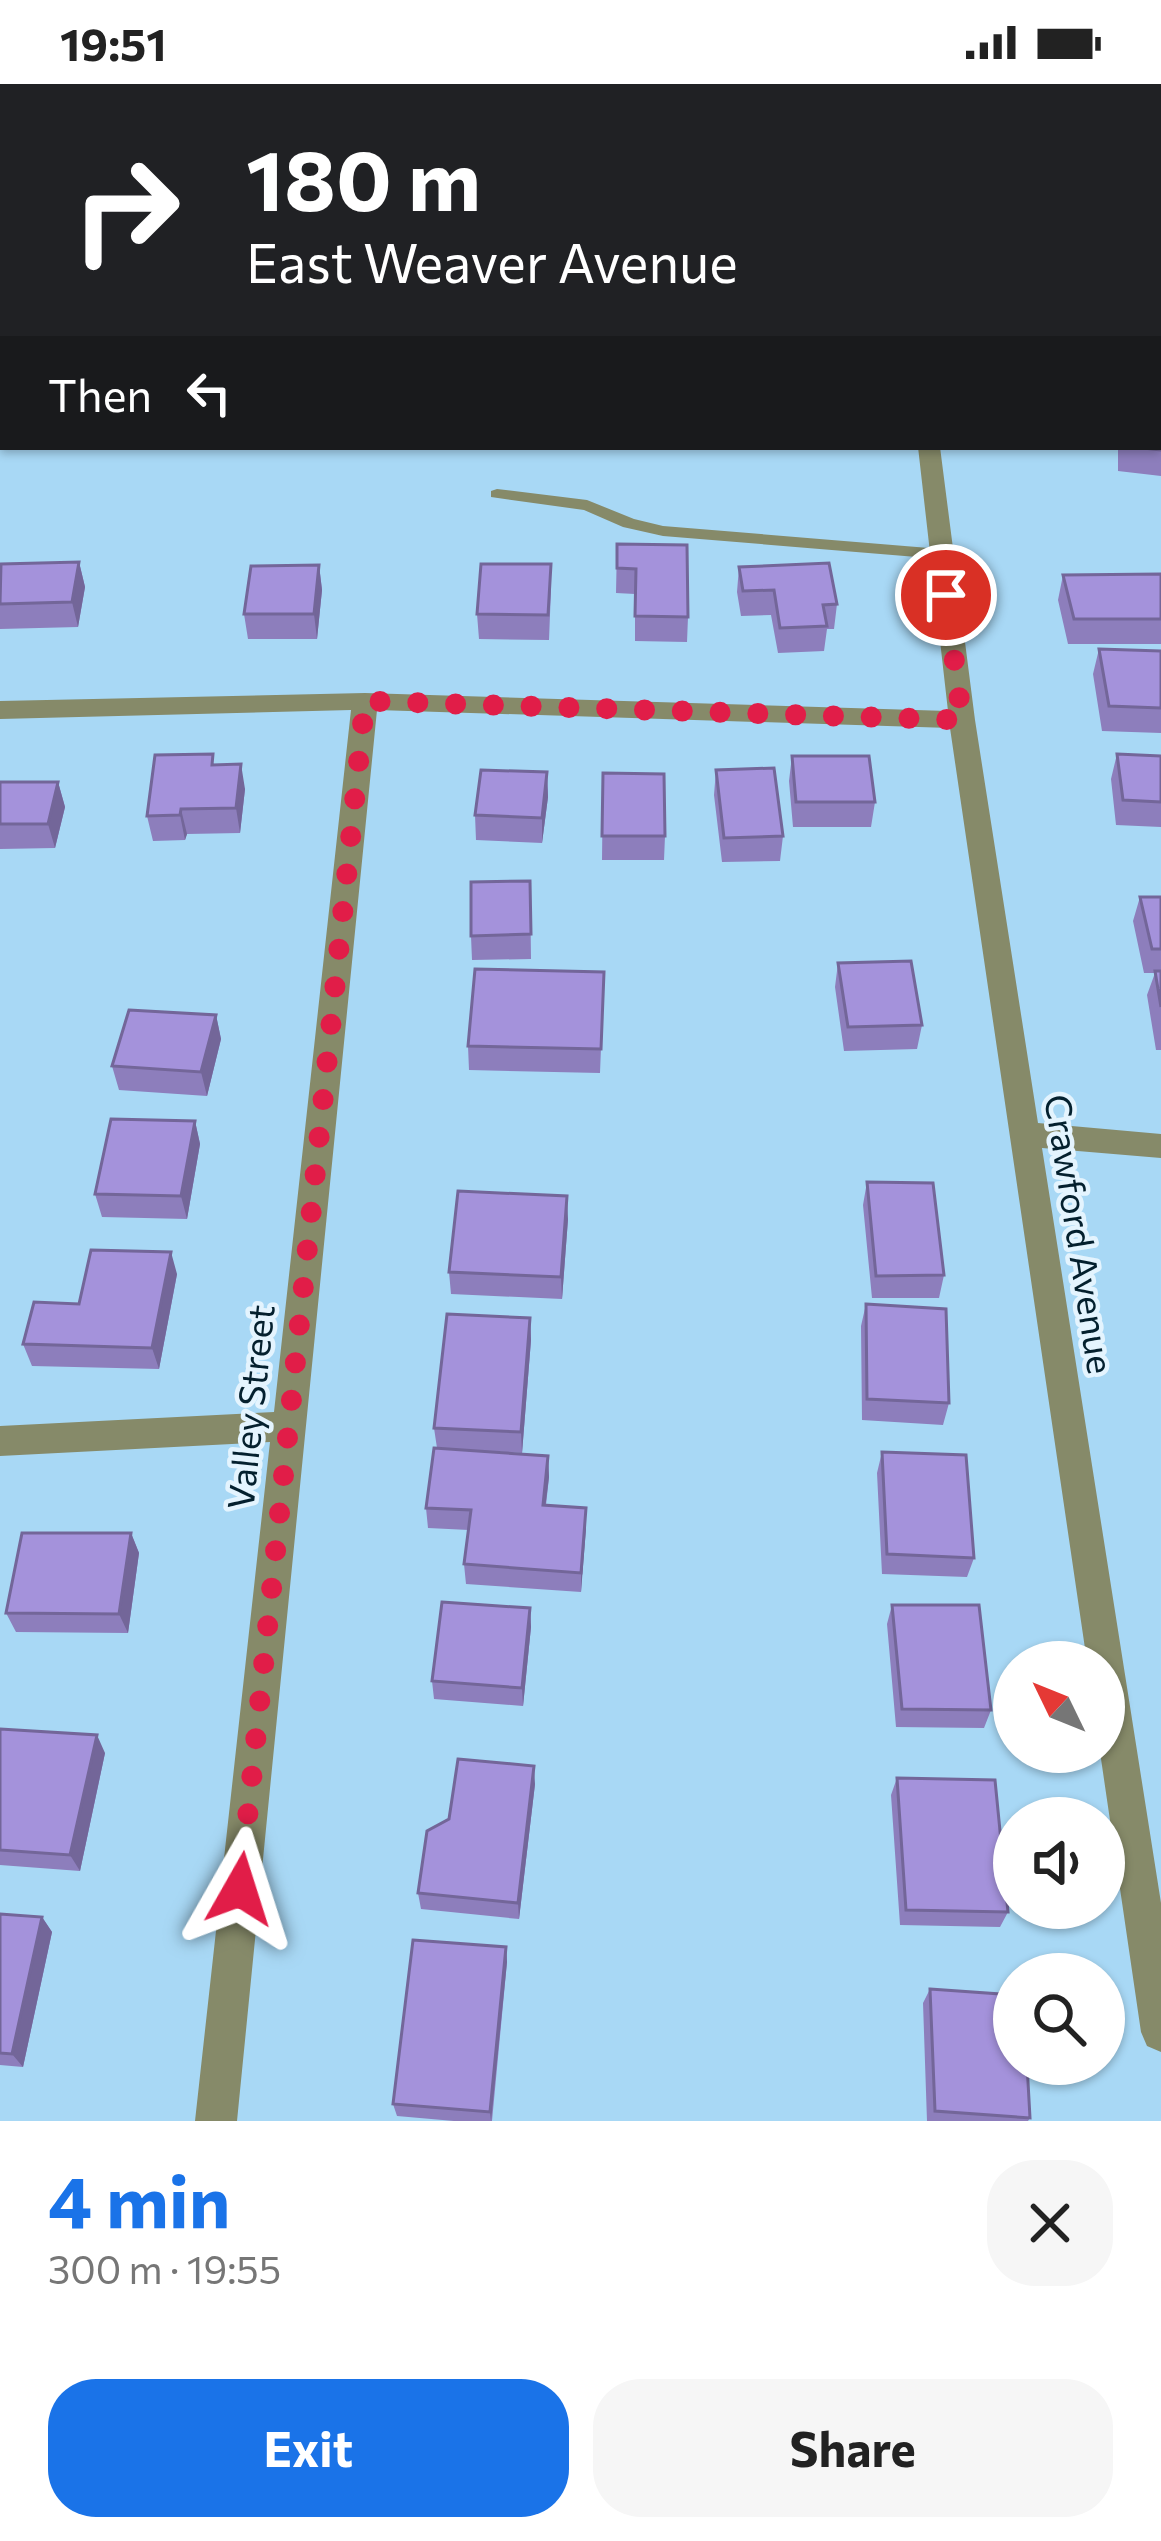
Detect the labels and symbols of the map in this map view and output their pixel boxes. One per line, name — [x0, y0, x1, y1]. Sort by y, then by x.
pin — [895, 544, 997, 646]
street label: Crawford Avenue — [1037, 1091, 1125, 1377]
street label: Valley Street — [216, 1302, 282, 1511]
north arrow — [993, 1641, 1125, 1773]
position arrow — [177, 1826, 303, 1952]

